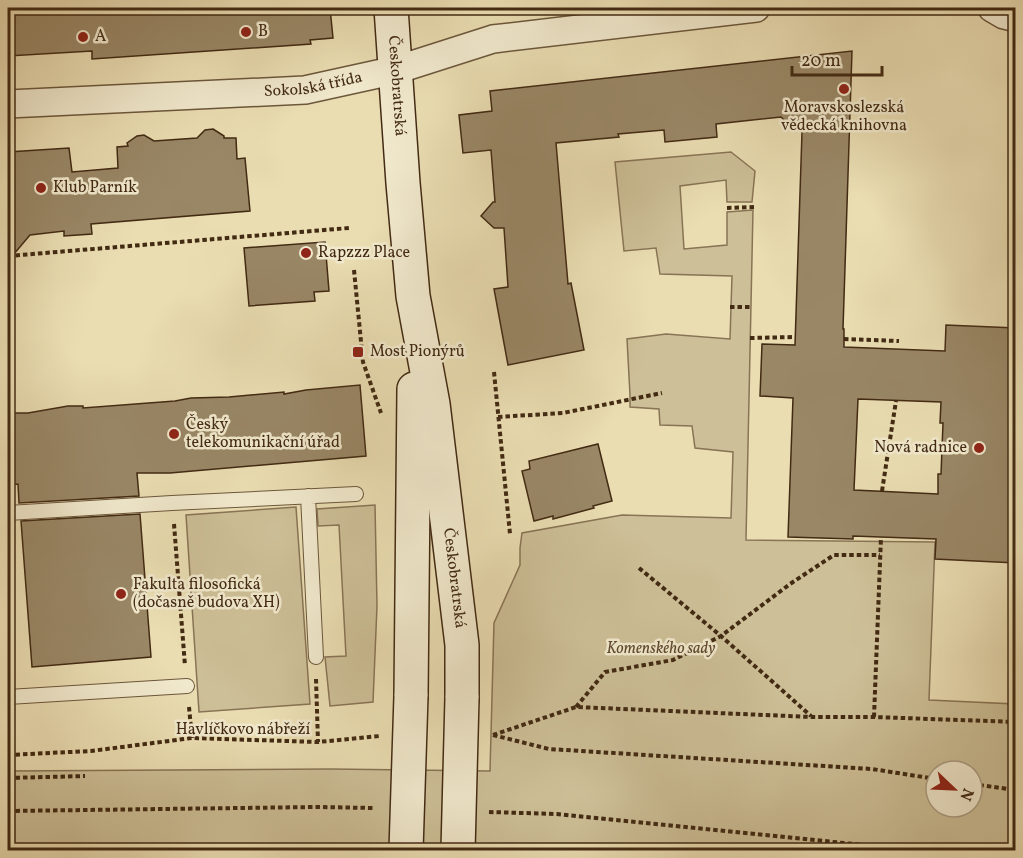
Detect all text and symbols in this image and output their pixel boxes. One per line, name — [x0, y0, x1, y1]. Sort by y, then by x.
place label: B — [258, 21, 268, 43]
marker: B — [239, 25, 253, 39]
place label: A — [95, 26, 106, 48]
marker: A — [76, 30, 90, 44]
street label: Českobratrská — [382, 35, 411, 137]
scale bar — [792, 39, 882, 77]
text: 20 m — [801, 49, 841, 74]
street label: Sokolská třída — [263, 67, 365, 103]
marker: Moravskoslezská vědecká knihovna — [837, 82, 851, 96]
place label: Moravskoslezská vědecká knihovna — [781, 97, 907, 137]
place label: Klub Parník — [53, 177, 137, 199]
marker: Klub Parník — [34, 181, 48, 195]
place label: Rapzzz Place — [318, 242, 410, 264]
marker: Rapzzz Place — [299, 246, 313, 260]
place label: Most Pionýrů — [370, 341, 465, 363]
marker: Most Pionýrů — [351, 345, 365, 359]
place label: Český telekomunikační úřad — [186, 413, 340, 454]
marker: Český telekomunikační úřad — [167, 427, 181, 441]
place label: Nová radnice — [874, 437, 967, 459]
marker: Nová radnice — [972, 441, 986, 455]
street label: Českobratrská — [437, 527, 471, 629]
place label: Fakulta filosofická (dočasně budova XH) — [133, 574, 280, 614]
marker: Fakulta filosofická (dočasně budova XH) — [114, 587, 128, 601]
park label: Komenského sady — [606, 638, 716, 660]
street label: Havlíčkovo nábřeží — [176, 719, 310, 741]
north arrow — [924, 759, 984, 819]
text: N — [953, 784, 978, 804]

